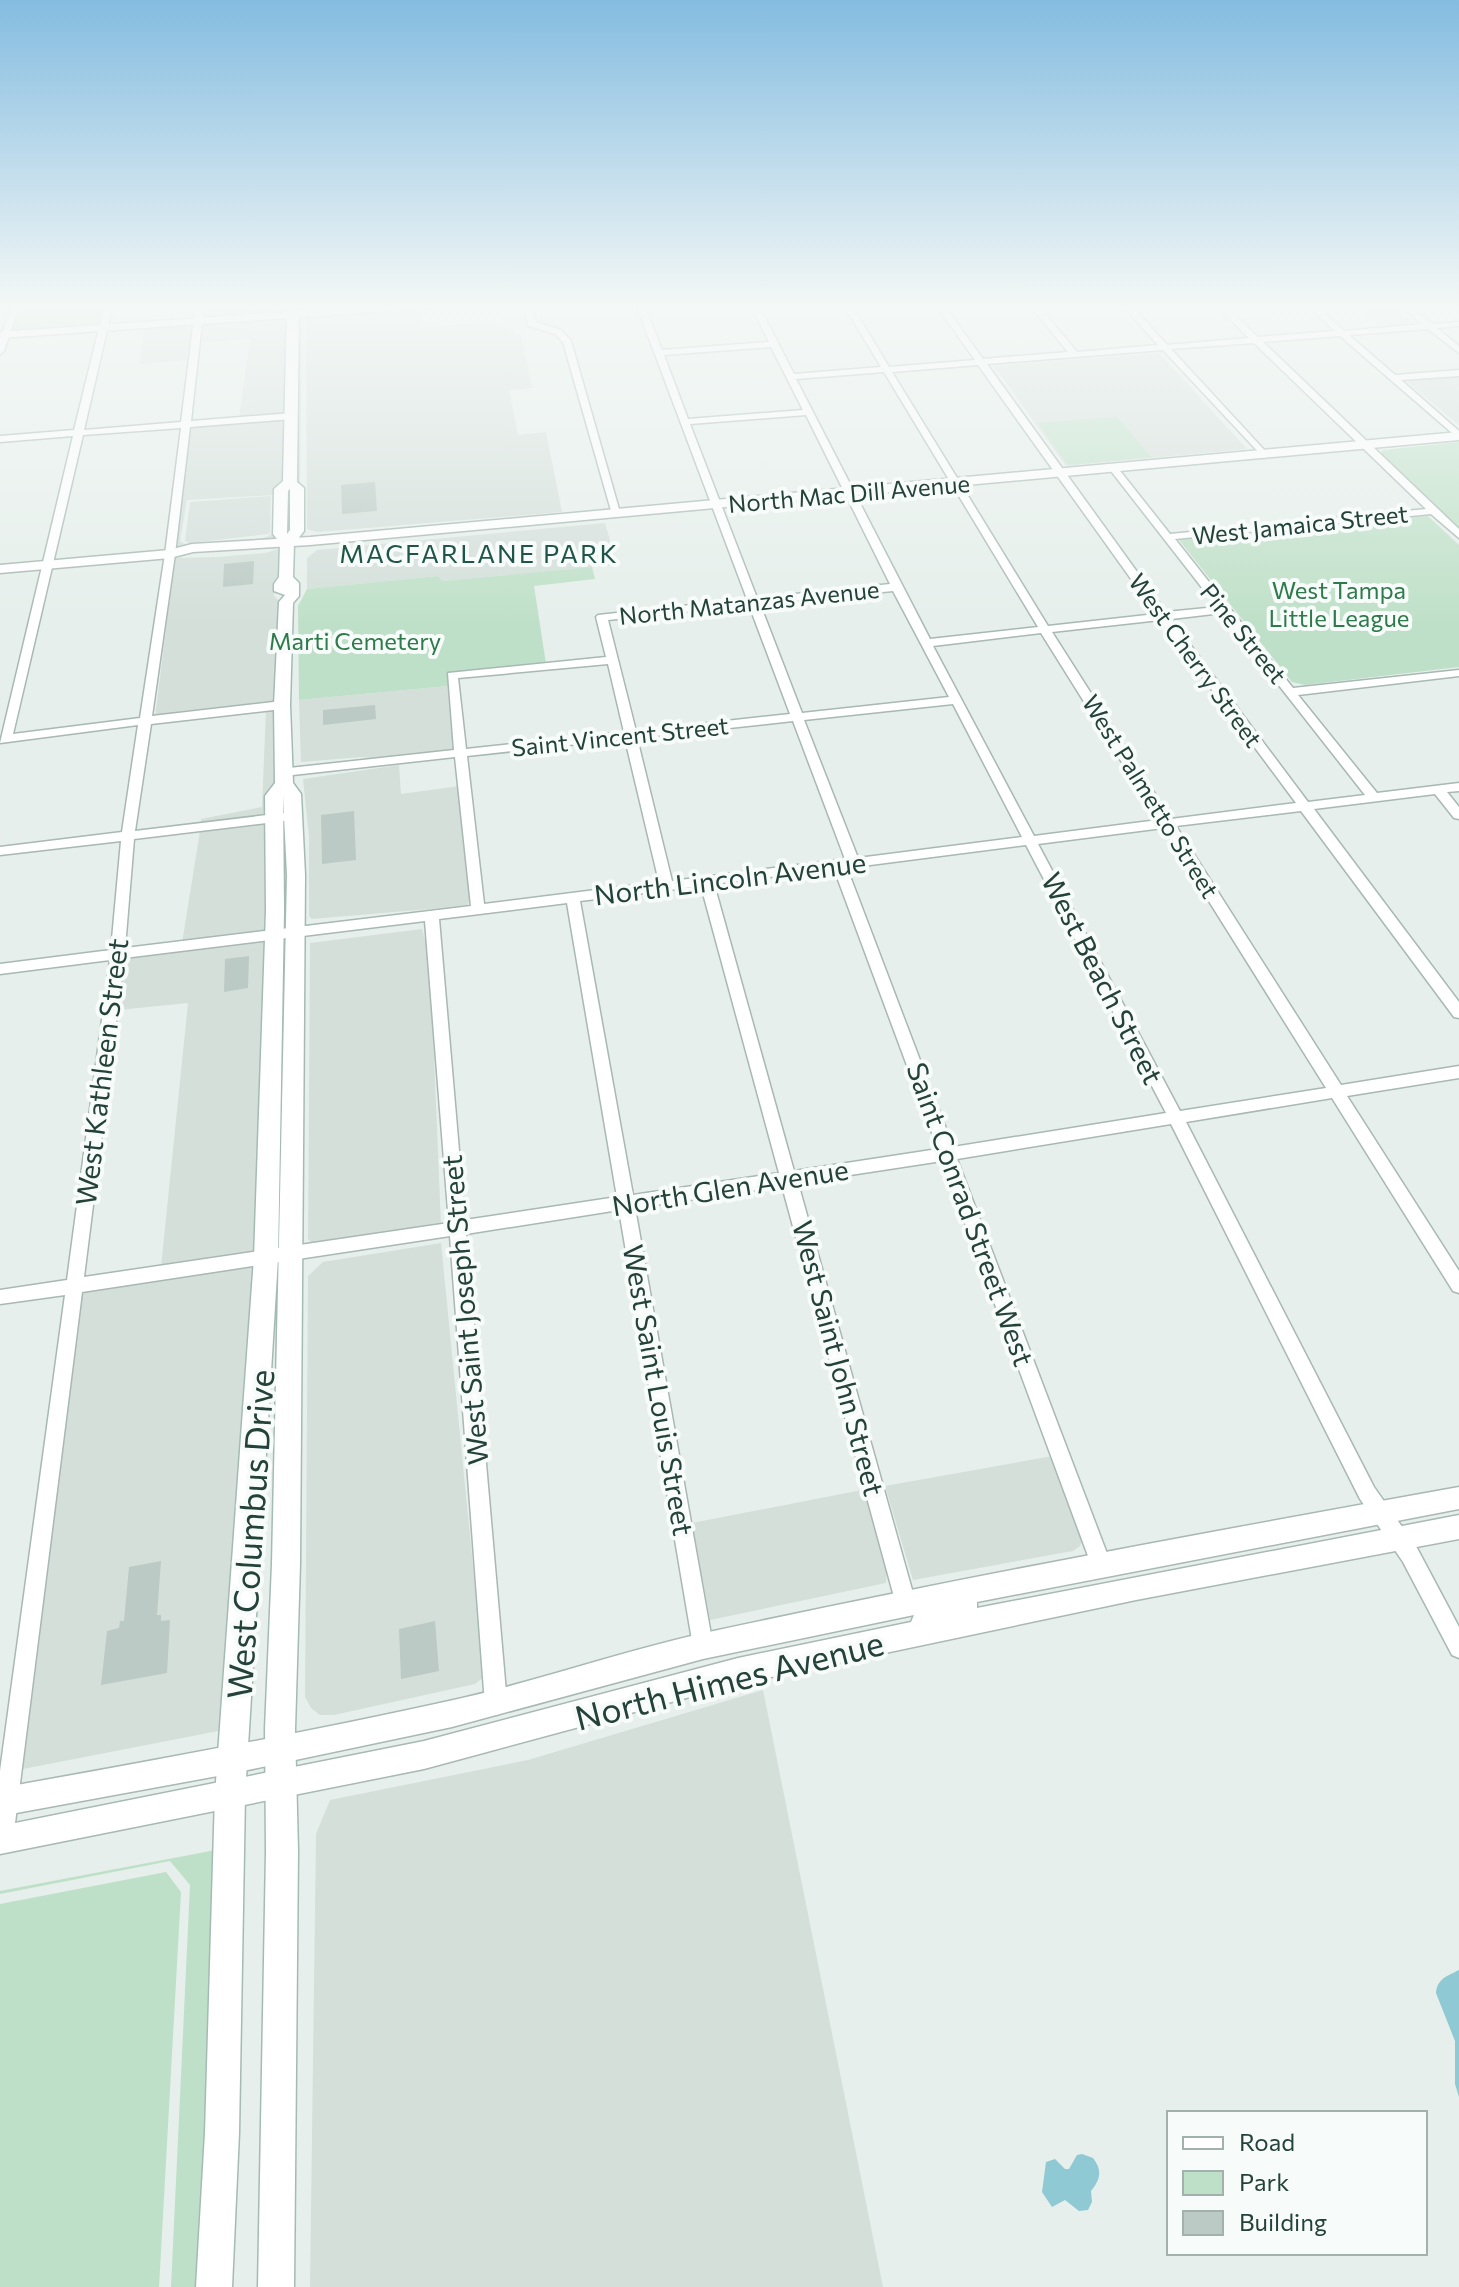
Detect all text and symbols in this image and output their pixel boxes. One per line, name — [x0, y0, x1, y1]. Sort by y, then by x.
street label: North Mac Dill Avenue — [727, 468, 971, 518]
street label: West Jamaica Street — [1191, 498, 1409, 550]
district label: MACFARLANE PARK — [339, 537, 619, 568]
street label: West Cherry Street — [1123, 567, 1269, 753]
street label: North Matanzas Avenue — [617, 574, 881, 630]
park label: West Tampa Little League — [1269, 575, 1409, 632]
street label: Pine Street — [1195, 577, 1293, 689]
park label: Marti Cemetery — [269, 626, 441, 655]
street label: West Palmetto Street — [1077, 689, 1225, 903]
street label: Saint Vincent Street — [510, 710, 730, 762]
street label: North Lincoln Avenue — [592, 844, 868, 912]
street label: West Beach Street — [1035, 867, 1171, 1089]
street label: West Kathleen Street — [68, 936, 134, 1208]
street label: Saint Conrad Street West — [900, 1058, 1042, 1370]
street label: North Glen Avenue — [609, 1152, 851, 1222]
street label: West Saint Joseph Street — [434, 1153, 494, 1467]
street label: West Saint John Street — [786, 1217, 892, 1499]
street label: West Saint Louis Street — [617, 1242, 701, 1538]
street label: West Columbus Drive — [217, 1368, 281, 1700]
street label: North Himes Avenue — [570, 1620, 888, 1738]
legend — [1167, 2111, 1427, 2255]
text: Road — [1239, 2127, 1295, 2156]
text: Park — [1239, 2167, 1289, 2196]
text: Building — [1239, 2207, 1327, 2236]

